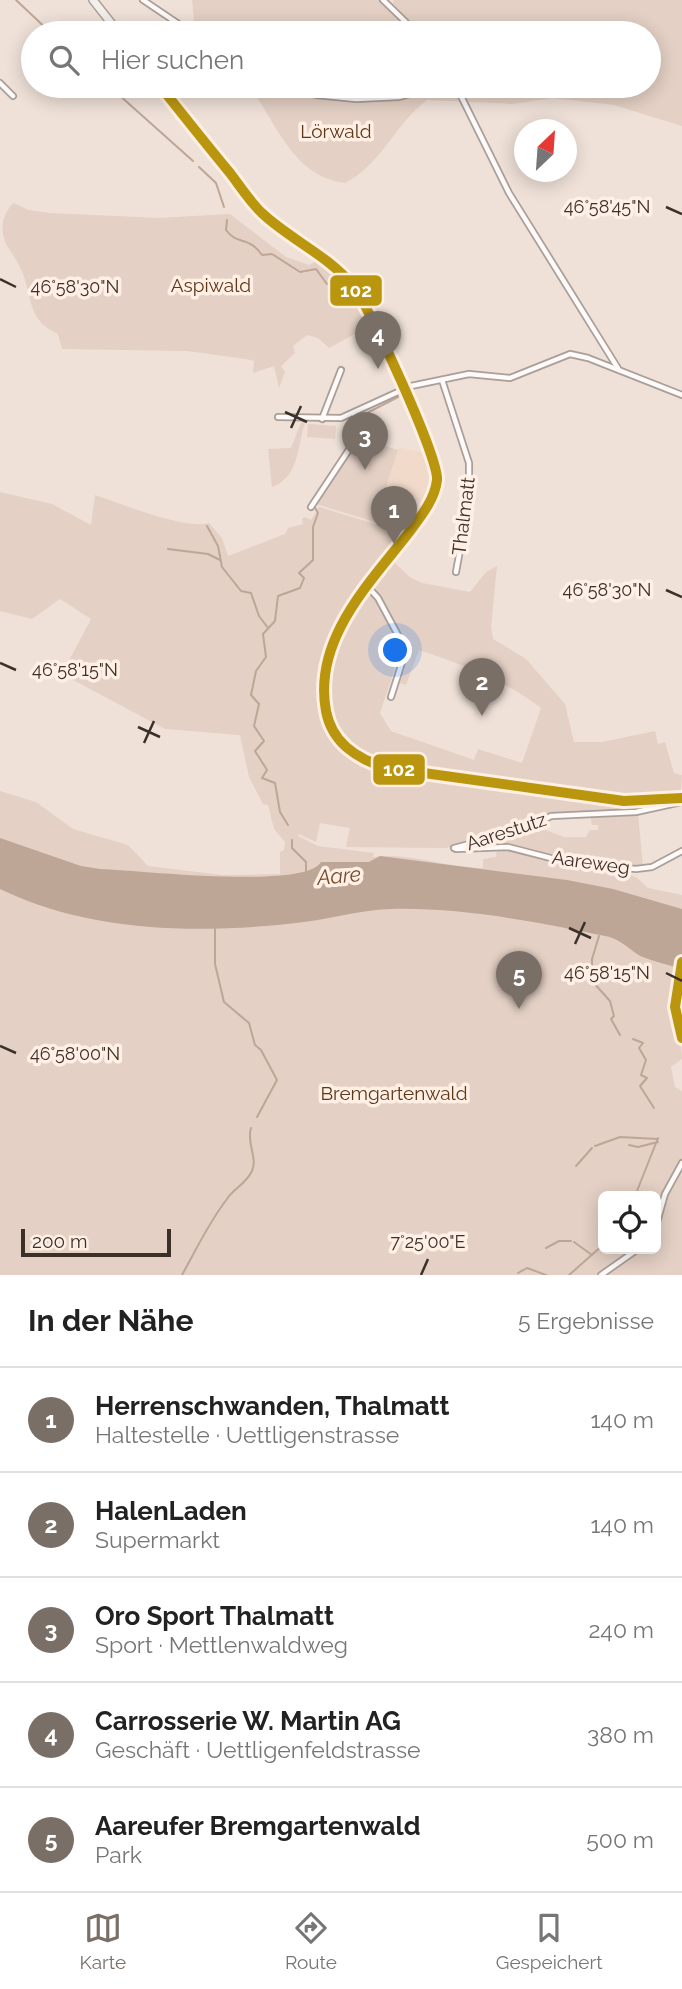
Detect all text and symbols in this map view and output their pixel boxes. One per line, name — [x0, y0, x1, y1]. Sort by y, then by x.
search box — [21, 21, 661, 98]
icon: search — [45, 41, 83, 79]
text: Hier suchen — [101, 45, 244, 75]
north arrow — [514, 119, 577, 182]
park label: Lörwald — [300, 120, 372, 142]
text: 46°58'45"N — [564, 196, 650, 217]
park label: Aspiwald — [171, 274, 251, 296]
line badge: 102 — [329, 274, 383, 307]
text: 46°58'30"N — [31, 276, 119, 297]
text: 102 — [340, 279, 372, 301]
pin: 4 — [355, 311, 401, 369]
pin: 3 — [342, 412, 388, 470]
street label: Thalmatt — [447, 475, 479, 556]
pin: 1 — [371, 486, 417, 544]
text: 46°58'30"N — [563, 579, 651, 600]
your location — [378, 633, 412, 667]
pin: 2 — [459, 658, 505, 716]
text: 46°58'15"N — [32, 659, 118, 680]
line badge: 102 — [372, 753, 426, 786]
text: 102 — [383, 758, 415, 780]
street label: Aarestutz — [463, 808, 549, 854]
street label: Aareweg — [551, 846, 631, 878]
water label: Aare — [315, 861, 362, 890]
pin: 5 — [496, 951, 542, 1009]
text: 46°58'15"N — [564, 962, 650, 983]
text: 46°58'00"N — [30, 1043, 120, 1064]
park label: Bremgartenwald — [320, 1082, 468, 1104]
map controls — [598, 1191, 661, 1254]
button: locate — [598, 1191, 661, 1254]
scale bar — [21, 1226, 172, 1258]
text: 200 m — [32, 1230, 87, 1252]
text: 7°25'00"E — [390, 1231, 466, 1252]
text: In der Nähe — [28, 1303, 193, 1338]
text: 5 Ergebnisse — [518, 1307, 654, 1334]
text: Herrenschwanden, Thalmatt — [95, 1391, 449, 1421]
text: 1 — [45, 1406, 57, 1433]
text: 140 m — [591, 1406, 654, 1433]
text: Haltestelle · Uettligenstrasse — [95, 1421, 399, 1448]
text: HalenLaden — [95, 1496, 247, 1526]
text: 2 — [45, 1511, 57, 1538]
text: 140 m — [591, 1511, 654, 1538]
text: Supermarkt — [95, 1526, 220, 1553]
text: Oro Sport Thalmatt — [95, 1601, 334, 1631]
text: 3 — [45, 1616, 57, 1643]
text: 240 m — [588, 1616, 654, 1643]
text: Sport · Mettlenwaldweg — [95, 1631, 348, 1658]
text: Carrosserie W. Martin AG — [95, 1706, 401, 1736]
text: 4 — [44, 1721, 58, 1748]
text: 380 m — [587, 1721, 654, 1748]
text: Geschäft · Uettligenfeldstrasse — [95, 1736, 421, 1763]
text: Aareufer Bremgartenwald — [95, 1811, 421, 1841]
text: 5 — [45, 1826, 57, 1853]
text: 500 m — [586, 1826, 654, 1853]
text: Park — [95, 1841, 142, 1868]
tab: Karte — [79, 1909, 126, 1973]
tab: Route — [285, 1909, 337, 1973]
tab: Gespeichert — [496, 1909, 603, 1973]

